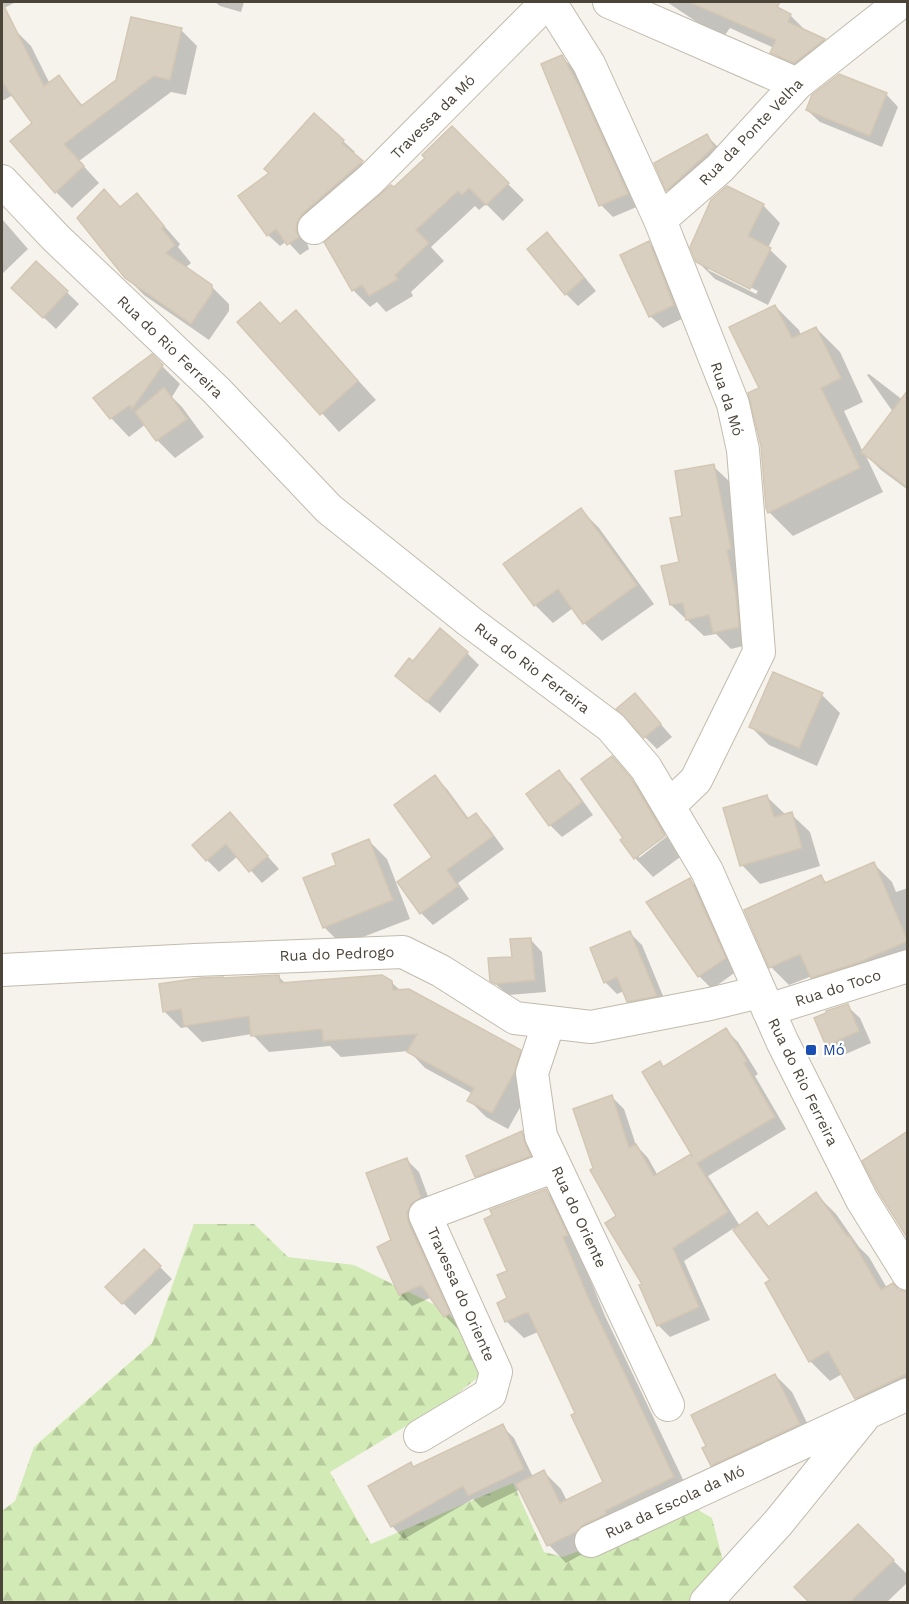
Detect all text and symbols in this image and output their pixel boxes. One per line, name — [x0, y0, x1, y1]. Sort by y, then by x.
street label: Travessa da Mó — [387, 71, 479, 163]
street label: Rua da Ponte Velha — [695, 74, 807, 189]
street label: Rua do Rio Ferreira — [113, 292, 227, 402]
street label: Rua da Mó — [707, 360, 747, 438]
street label: Rua do Rio Ferreira — [471, 619, 594, 718]
street label: Rua do Pedrogo — [279, 943, 395, 965]
street label: Rua do Toco — [793, 966, 883, 1010]
street label: Rua do Rio Ferreira — [764, 1015, 842, 1149]
place label: Mó — [823, 1041, 845, 1059]
marker: Mó — [804, 1043, 818, 1057]
street label: Rua do Oriente — [548, 1163, 610, 1271]
street label: Travessa do Oriente — [423, 1224, 499, 1364]
street label: Rua da Escola da Mó — [602, 1462, 748, 1542]

